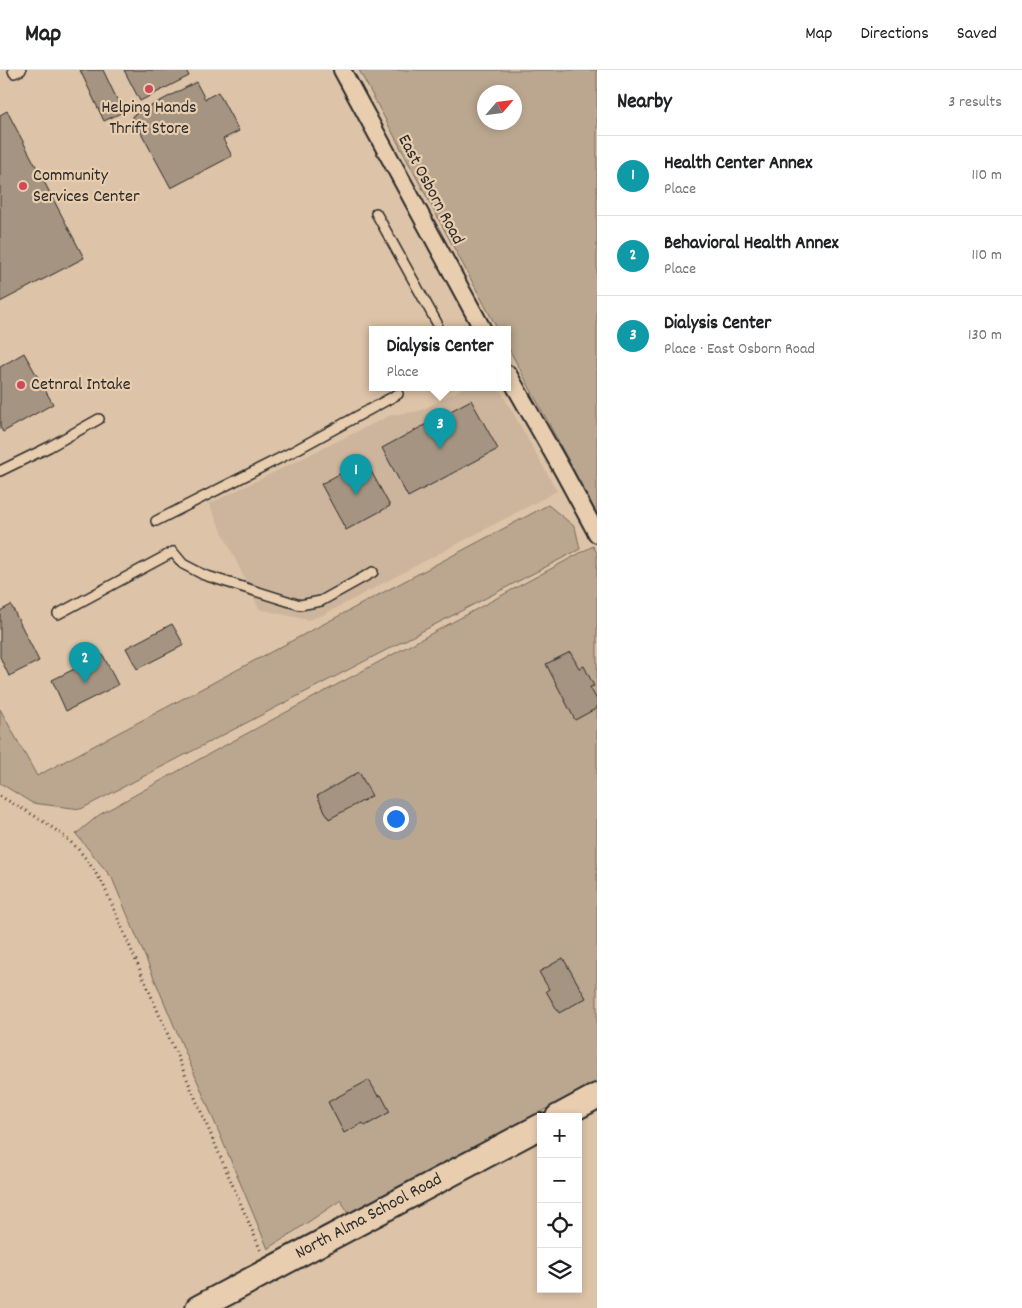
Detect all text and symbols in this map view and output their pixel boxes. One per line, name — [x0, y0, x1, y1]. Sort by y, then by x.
text: Map — [25, 18, 61, 52]
text: Map — [805, 22, 832, 47]
text: Directions — [860, 22, 929, 47]
text: Saved — [957, 22, 997, 47]
marker: Helping Hands Thrift Store — [143, 83, 155, 95]
north arrow — [477, 85, 522, 130]
text: Nearby — [617, 88, 672, 118]
text: 3 results — [948, 91, 1002, 114]
place label: Helping Hands Thrift Store — [101, 96, 197, 142]
street label: East Osborn Road — [390, 131, 470, 249]
text: Health Center Annex — [664, 151, 812, 178]
place label: Community Services Center — [33, 164, 140, 210]
text: 1 — [631, 164, 635, 187]
text: 110 m — [972, 164, 1002, 187]
text: Place — [664, 178, 696, 201]
marker: Community Services Center — [17, 180, 29, 192]
text: Behavioral Health Annex — [664, 231, 839, 258]
text: 2 — [630, 244, 637, 267]
text: 110 m — [972, 244, 1002, 267]
text: Place — [664, 258, 696, 281]
text: Dialysis Center — [664, 311, 771, 338]
text: 3 — [629, 324, 637, 347]
text: 130 m — [968, 324, 1002, 347]
popup — [369, 326, 511, 391]
text: Dialysis Center — [386, 334, 494, 361]
text: Place · East Osborn Road — [664, 338, 815, 361]
text: Place — [386, 361, 418, 384]
place label: Cetnral Intake — [31, 373, 131, 398]
marker: Cetnral Intake — [15, 379, 27, 391]
pin: 3 — [424, 408, 456, 449]
pin: 1 — [340, 454, 372, 495]
pin: 2 — [69, 642, 101, 683]
your location — [383, 806, 409, 832]
map controls — [537, 1113, 582, 1293]
button: + — [537, 1113, 582, 1158]
button: − — [537, 1158, 582, 1203]
street label: North Alma School Road — [291, 1168, 447, 1266]
button: locate — [537, 1203, 582, 1248]
button: layers — [537, 1248, 582, 1293]

